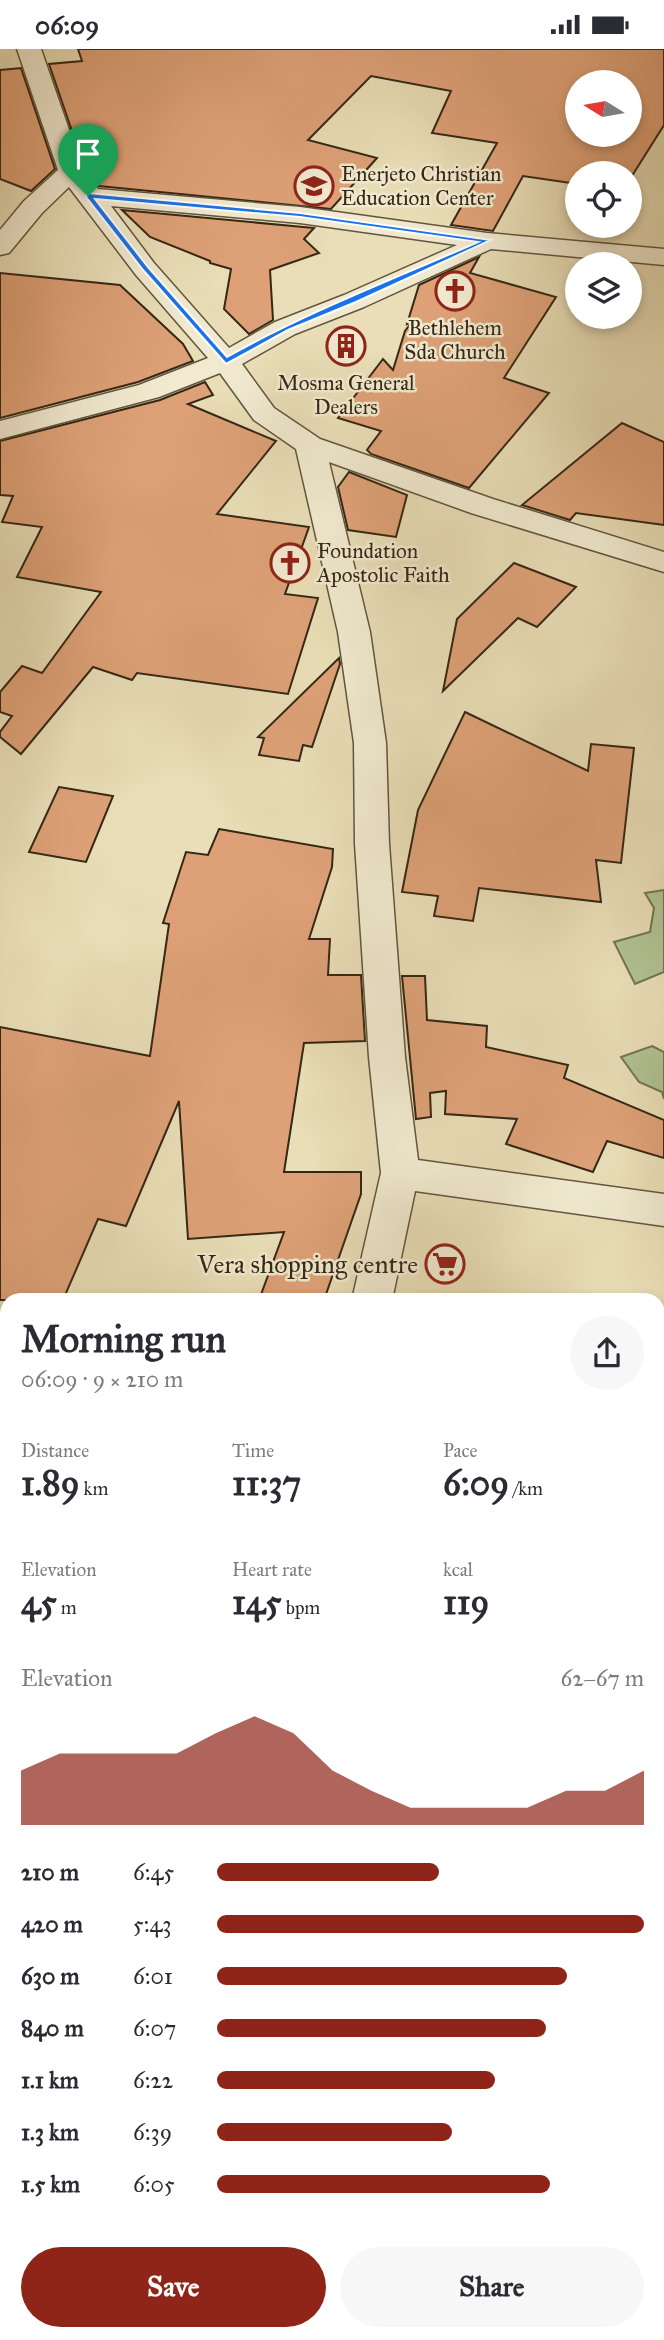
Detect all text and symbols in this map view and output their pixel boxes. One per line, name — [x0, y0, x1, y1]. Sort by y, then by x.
text: 06:09 — [35, 9, 99, 41]
north arrow — [565, 70, 642, 147]
map controls — [565, 70, 642, 329]
pin — [58, 124, 118, 196]
icon: arrive — [69, 135, 107, 173]
place label: Enerjeto Christian Education Center — [341, 161, 501, 211]
button: locate — [565, 161, 642, 238]
school or university icon: Enerjeto Christian Education Center — [293, 165, 335, 207]
button: layers — [565, 252, 642, 329]
church icon: Bethlehem Sda Church — [434, 270, 476, 312]
place label: Bethlehem Sda Church — [404, 315, 506, 365]
building icon: Mosma General Dealers — [325, 325, 367, 367]
place label: Mosma General Dealers — [277, 370, 415, 420]
place label: Foundation Apostolic Faith — [316, 538, 450, 588]
church icon: Foundation Apostolic Faith — [269, 542, 311, 584]
supermarket icon: Vera shopping centre — [424, 1243, 466, 1285]
place label: Vera shopping centre — [196, 1248, 418, 1280]
text: Morning run — [21, 1316, 226, 1362]
button: share — [570, 1316, 644, 1390]
text: 06:09 · 9 × 210 m — [21, 1365, 183, 1393]
text: Distance — [21, 1439, 89, 1462]
text: Time — [232, 1439, 274, 1462]
text: Pace — [443, 1439, 477, 1462]
text: 1.89 — [21, 1462, 80, 1505]
text: 11:37 — [232, 1462, 301, 1505]
text: 6:09 — [443, 1462, 509, 1505]
text: km — [80, 1477, 108, 1500]
text: /km — [509, 1477, 543, 1500]
text: Elevation — [21, 1558, 96, 1581]
text: Heart rate — [232, 1558, 312, 1581]
text: kcal — [443, 1558, 473, 1581]
text: 45 — [21, 1581, 57, 1624]
text: 145 — [232, 1581, 282, 1624]
text: 119 — [443, 1581, 489, 1624]
text: m — [57, 1596, 77, 1619]
text: bpm — [282, 1596, 320, 1619]
text: Elevation — [21, 1664, 112, 1692]
text: 62–67 m — [560, 1664, 644, 1692]
text: 210 m — [21, 1858, 79, 1886]
text: 6:45 — [133, 1858, 174, 1886]
text: 420 m — [21, 1910, 83, 1938]
text: 5:43 — [133, 1910, 172, 1938]
text: 630 m — [21, 1962, 80, 1990]
text: 6:01 — [133, 1962, 173, 1990]
text: 840 m — [21, 2014, 84, 2042]
text: 6:07 — [133, 2014, 176, 2042]
text: 1.1 km — [21, 2066, 79, 2094]
text: 6:22 — [133, 2066, 173, 2094]
text: 1.3 km — [21, 2118, 79, 2146]
text: 6:39 — [133, 2118, 172, 2146]
text: 1.5 km — [21, 2170, 80, 2198]
text: 6:05 — [133, 2170, 175, 2198]
button: Save — [21, 2247, 326, 2327]
button: Share — [340, 2247, 644, 2327]

